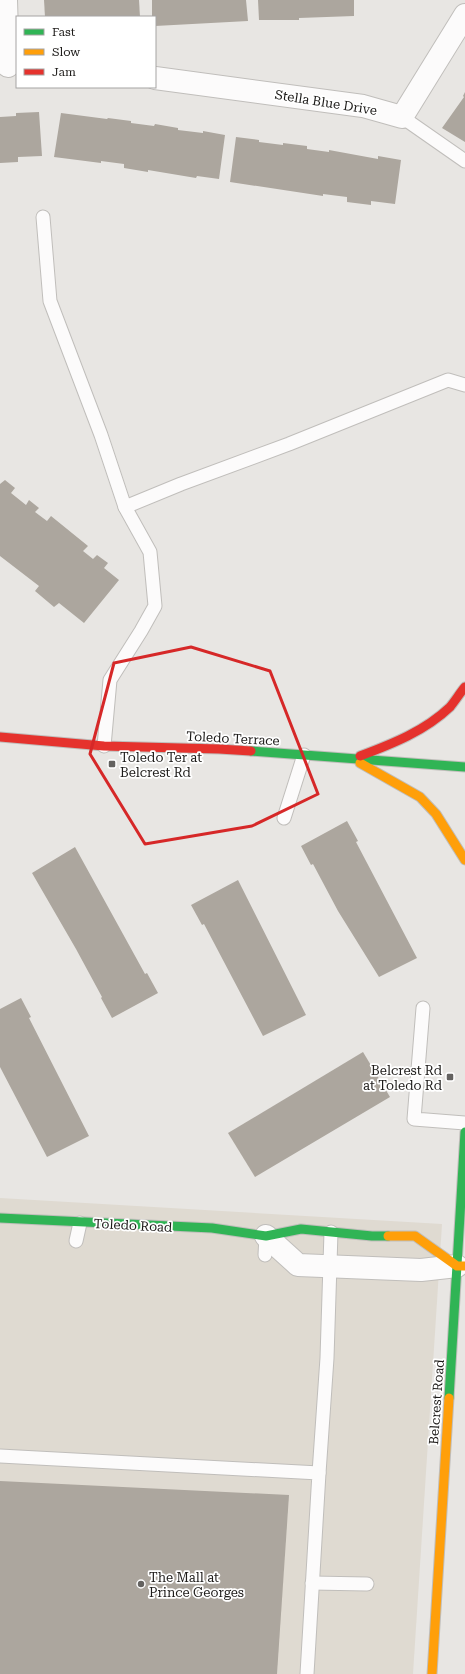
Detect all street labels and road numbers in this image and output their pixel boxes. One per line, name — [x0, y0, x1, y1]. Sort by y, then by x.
street label: Stella Blue Drive — [274, 87, 378, 118]
street label: Toledo Terrace — [186, 729, 280, 748]
street label: Toledo Road — [93, 1216, 173, 1235]
street label: Belcrest Road — [426, 1358, 447, 1445]

